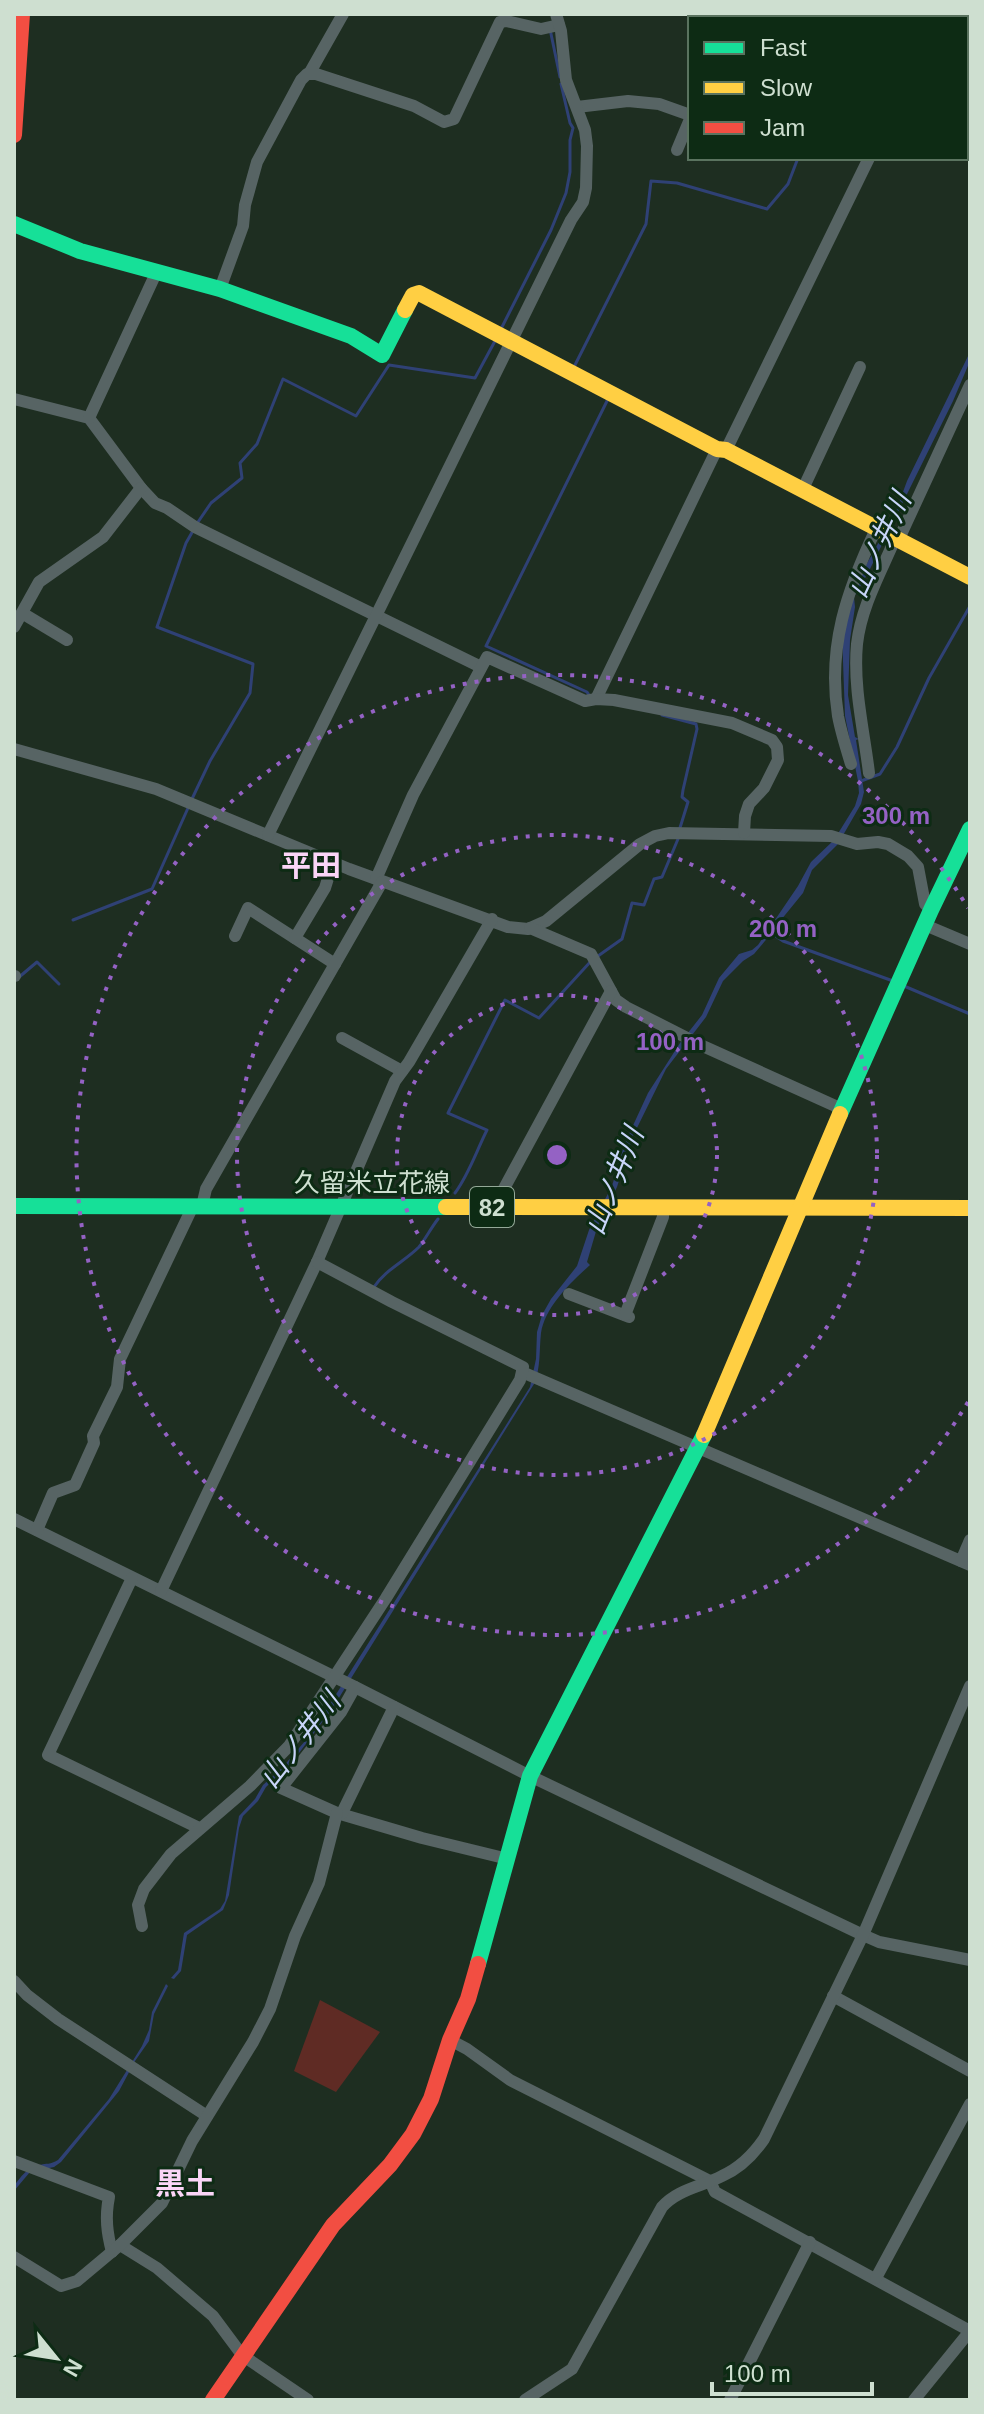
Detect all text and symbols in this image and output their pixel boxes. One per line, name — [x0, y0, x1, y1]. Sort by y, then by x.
legend — [688, 16, 968, 160]
text: Fast — [760, 34, 807, 61]
text: Slow — [760, 74, 813, 101]
text: Jam — [760, 114, 805, 141]
water label: 山ノ井川 — [841, 485, 918, 602]
text: 300 m — [862, 802, 930, 829]
district label: 平田 — [281, 849, 341, 882]
text: 200 m — [749, 915, 817, 942]
text: 100 m — [636, 1028, 704, 1055]
water label: 山ノ井川 — [579, 1120, 650, 1239]
centre of rings — [543, 1141, 571, 1169]
street label: 久留米立花線 — [294, 1168, 450, 1198]
road number: 82 — [470, 1187, 514, 1227]
water label: 山ノ井川 — [253, 1684, 349, 1794]
district label: 黒土 — [155, 2167, 215, 2200]
north arrow — [16, 2318, 96, 2398]
scale bar — [712, 2346, 872, 2396]
text: N — [58, 2355, 88, 2381]
text: 100 m — [724, 2360, 791, 2387]

